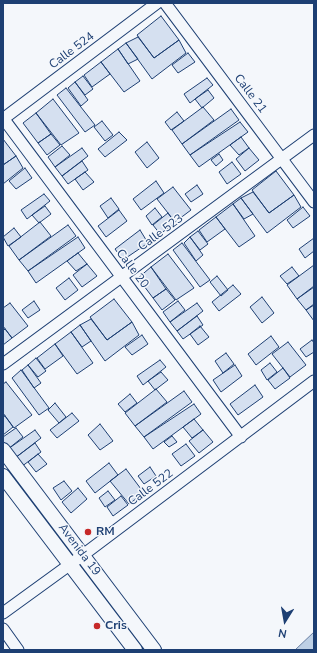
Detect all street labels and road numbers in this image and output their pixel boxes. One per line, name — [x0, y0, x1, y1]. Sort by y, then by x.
street label: Calle 524 — [47, 29, 97, 73]
street label: Calle 21 — [231, 72, 269, 116]
street label: Calle 523 — [136, 211, 186, 255]
street label: Calle 20 — [113, 247, 151, 291]
street label: Calle 522 — [126, 466, 176, 510]
street label: Avenida 19 — [55, 521, 103, 579]

